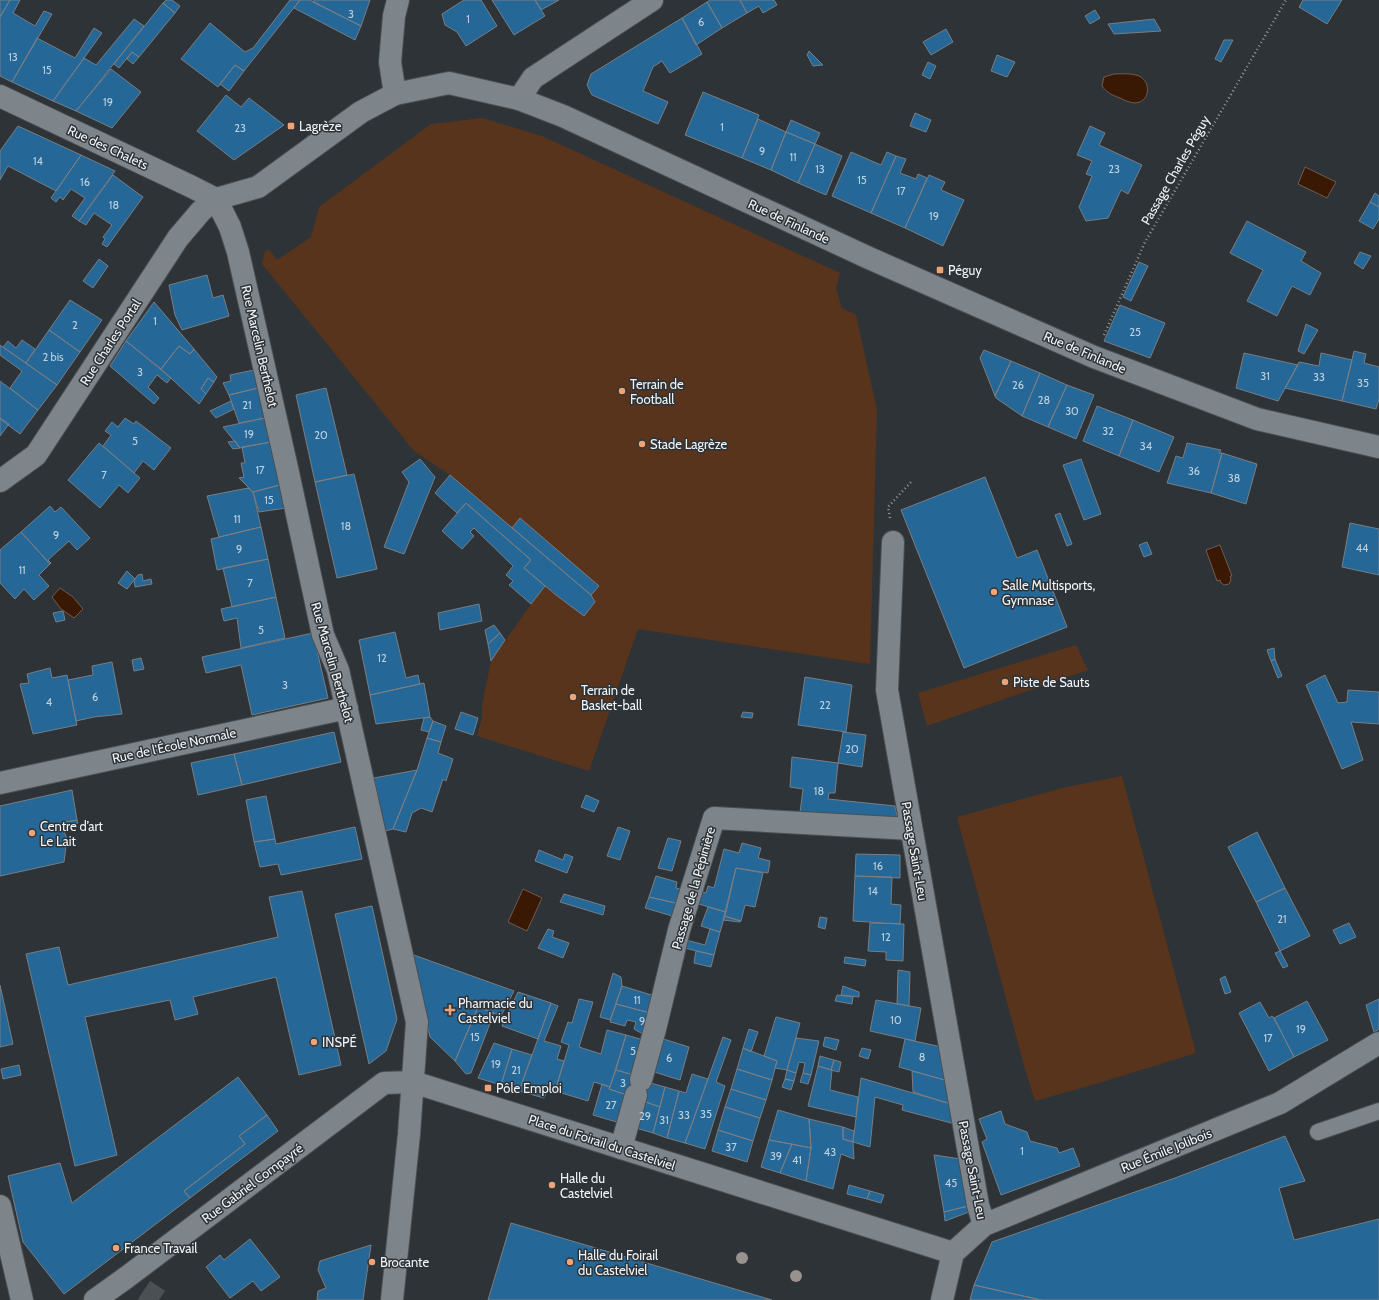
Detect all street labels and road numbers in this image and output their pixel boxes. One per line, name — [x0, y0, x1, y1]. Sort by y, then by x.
street label: Passage Charles Péguy — [1137, 112, 1213, 228]
street label: Rue des Chalets — [65, 121, 151, 173]
street label: Rue de Finlande — [746, 195, 833, 247]
street label: Rue Marcelin Berthelot — [238, 284, 282, 409]
street label: Rue Charles Portal — [76, 296, 144, 388]
street label: Rue de Finlande — [1041, 327, 1129, 377]
street label: Rue Marcelin Berthelot — [308, 600, 358, 725]
street label: Rue de l'École Normale — [110, 723, 238, 766]
street label: Passage Saint-Leu — [898, 800, 932, 902]
street label: Passage de la Pépinière — [668, 825, 718, 951]
street label: Place du Foirail du Castelviel — [526, 1111, 678, 1173]
street label: Passage Saint-Leu — [956, 1119, 990, 1221]
street label: Rue Émile Jolibois — [1118, 1123, 1214, 1175]
street label: Rue Gabriel Compayré — [198, 1140, 306, 1226]

